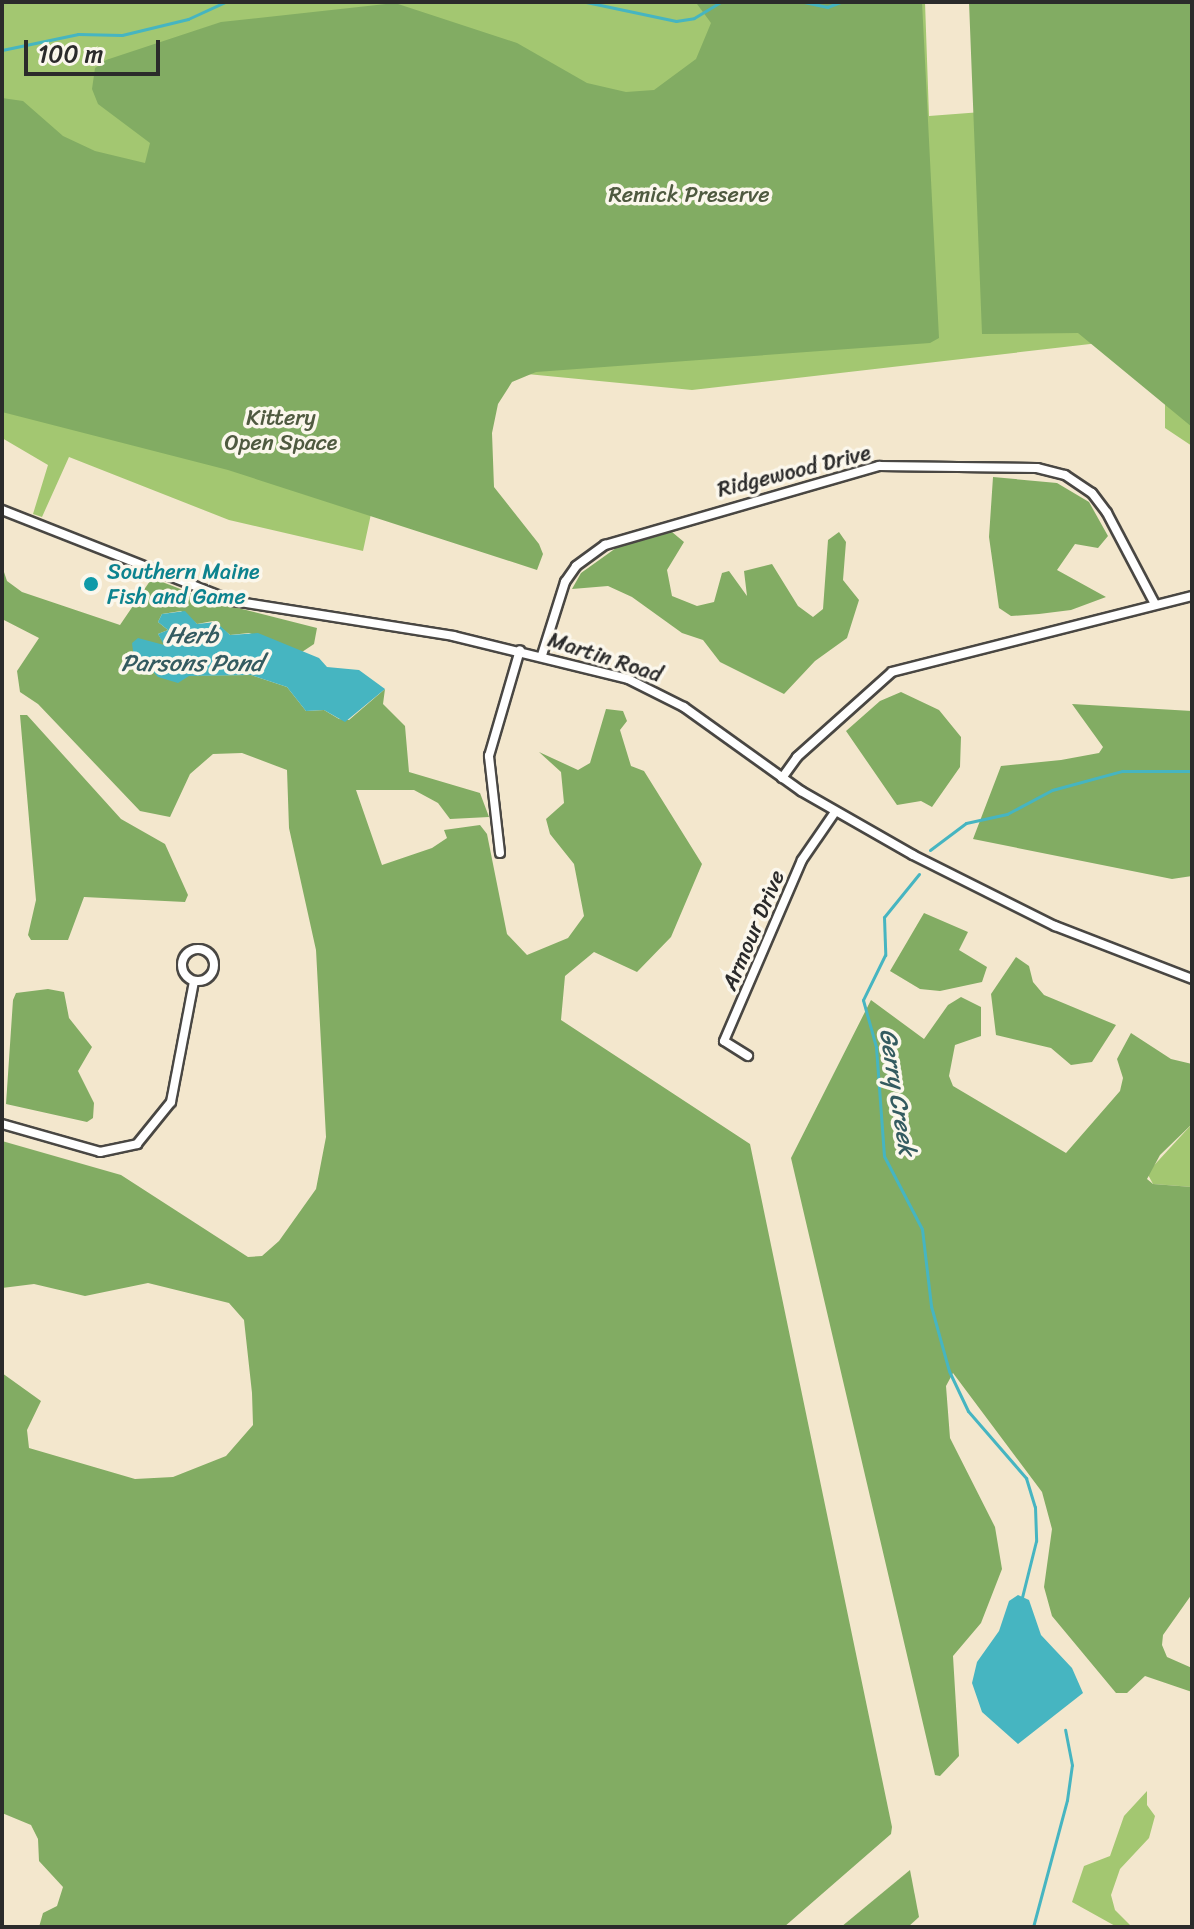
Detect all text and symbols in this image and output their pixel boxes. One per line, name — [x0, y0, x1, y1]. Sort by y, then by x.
scale bar — [28, 24, 164, 74]
text: 100 m — [38, 33, 103, 75]
park label: Remick Preserve — [609, 182, 769, 208]
park label: Kittery Open Space — [224, 404, 338, 456]
street label: Ridgewood Drive — [714, 439, 874, 503]
place label: Southern Maine Fish and Game — [107, 558, 260, 610]
marker: Southern Maine Fish and Game — [82, 575, 100, 593]
water label: Herb Parsons Pond — [121, 622, 263, 678]
street label: Martin Road — [545, 626, 665, 688]
street label: Armour Drive — [716, 866, 790, 994]
water label: Gerry Creek — [873, 1027, 921, 1157]

